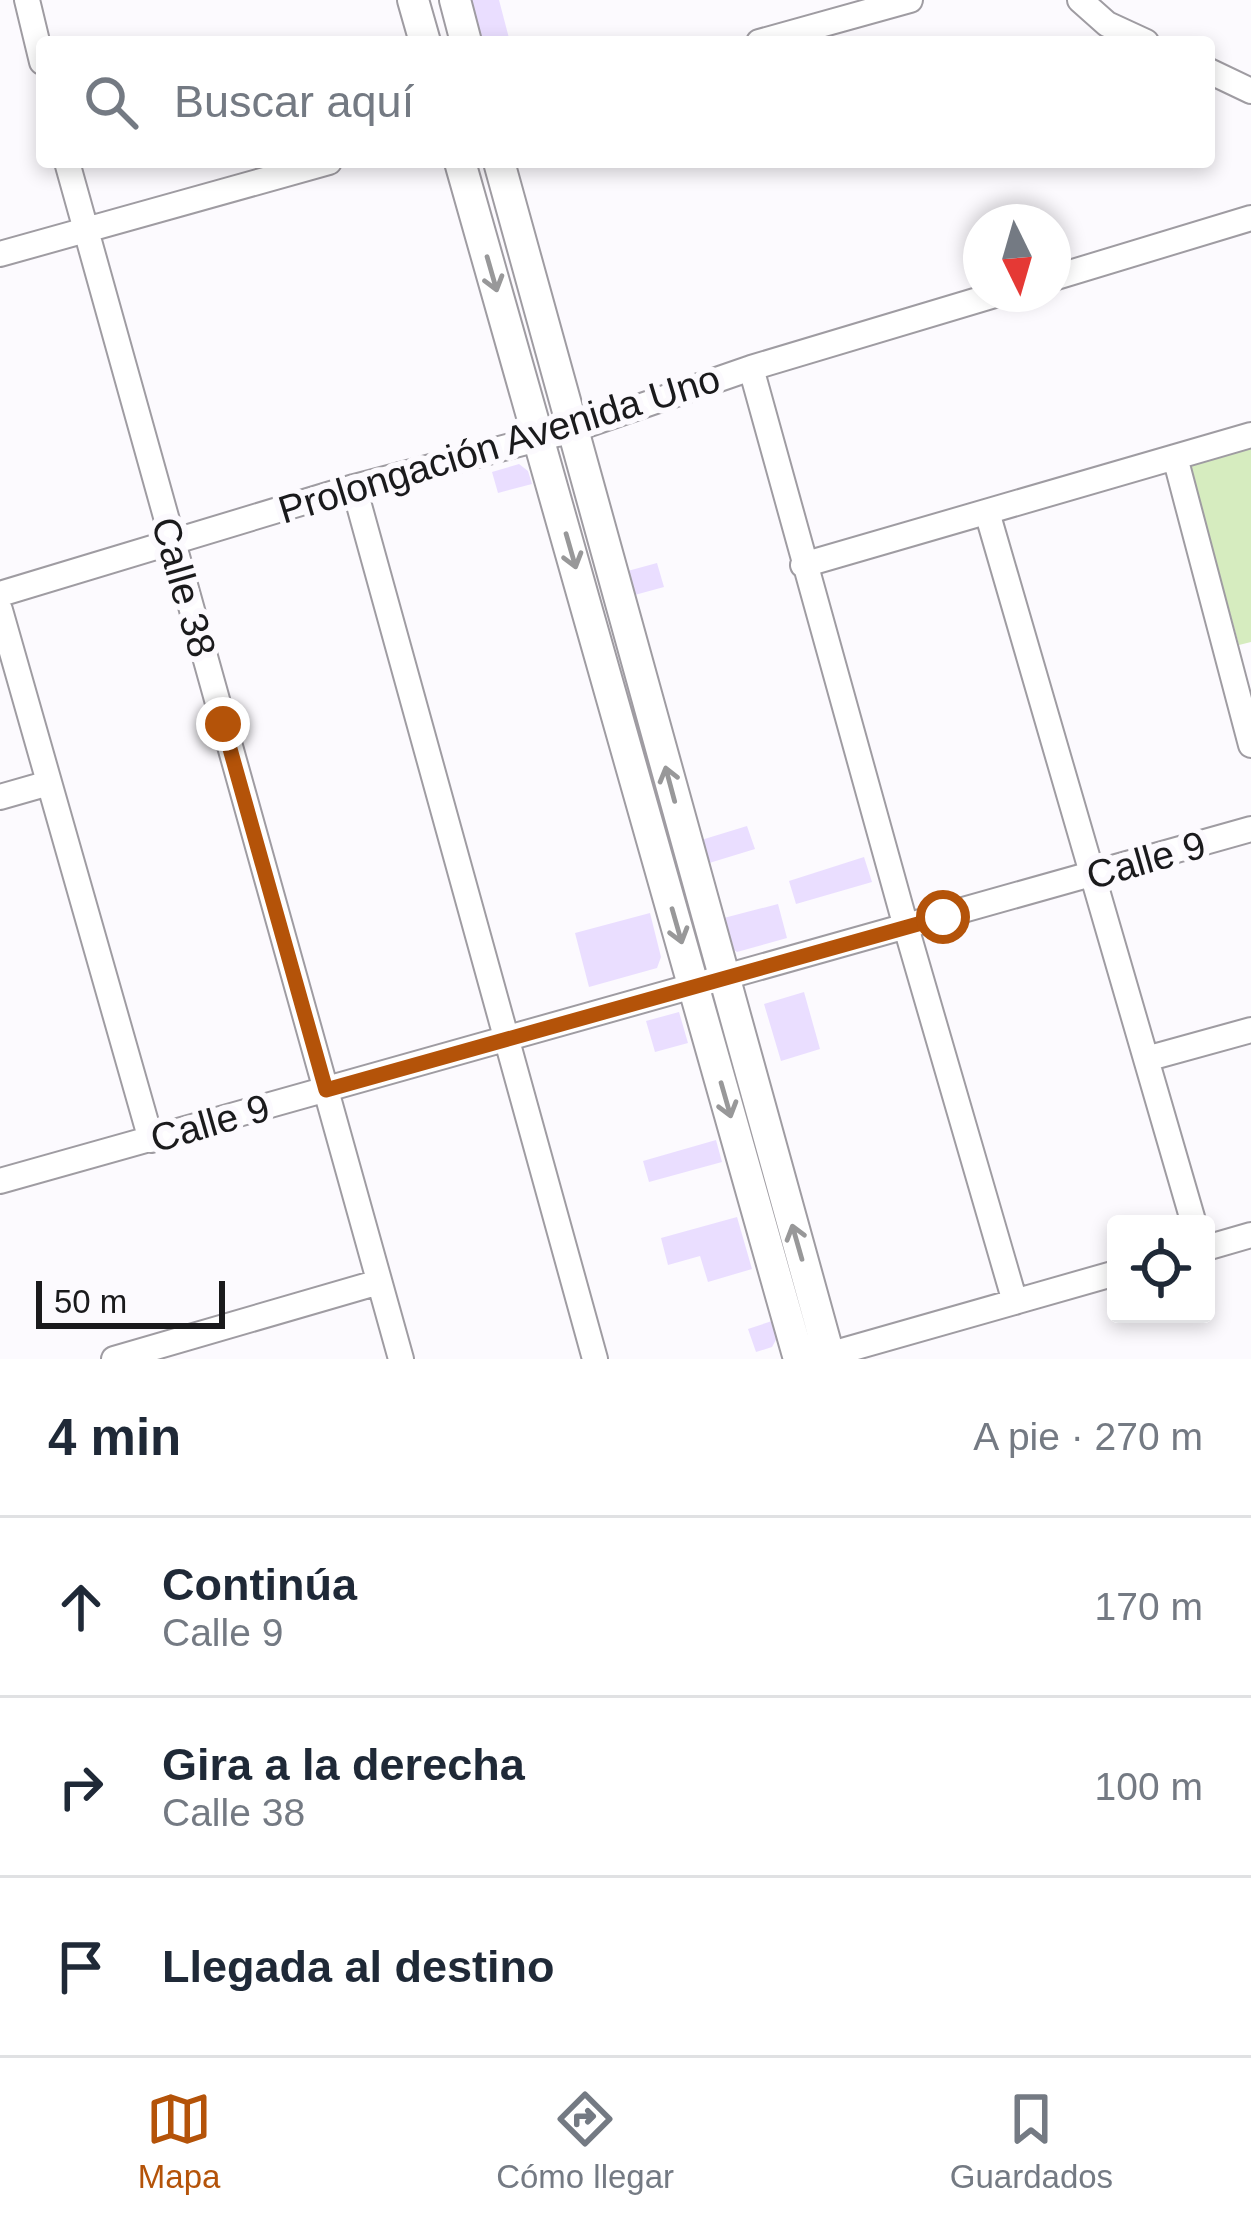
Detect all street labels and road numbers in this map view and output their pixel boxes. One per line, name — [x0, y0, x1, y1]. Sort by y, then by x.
street label: Prolongación Avenida Uno — [273, 356, 725, 532]
street label: Calle 38 — [144, 512, 224, 662]
street label: Calle 9 — [1082, 823, 1210, 897]
street label: Calle 9 — [146, 1086, 274, 1160]

